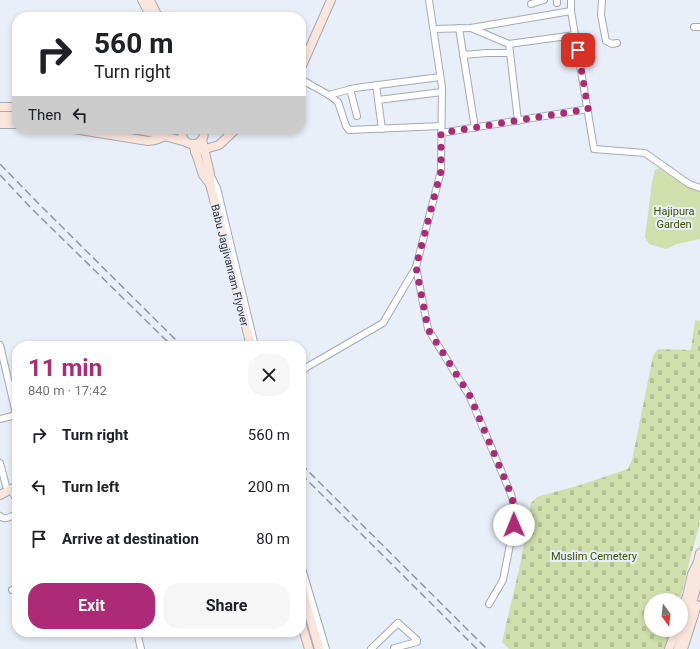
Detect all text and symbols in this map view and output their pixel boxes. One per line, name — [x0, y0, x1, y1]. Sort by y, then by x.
text: 560 m — [94, 27, 173, 60]
icon: right — [28, 28, 80, 80]
pin — [561, 33, 595, 67]
icon: arrive — [567, 39, 589, 61]
text: Turn right — [94, 61, 171, 82]
icon: left — [69, 104, 91, 126]
text: Then — [28, 106, 61, 124]
street label: Babu Jagjivanram Flyover — [208, 203, 251, 328]
park label: Hajipura Garden — [654, 205, 694, 231]
text: 11 min — [28, 354, 102, 382]
button: close — [248, 354, 290, 396]
text: 840 m · 17:42 — [28, 383, 107, 398]
icon: right — [28, 424, 50, 446]
text: Turn right — [62, 426, 128, 444]
text: 560 m — [248, 426, 290, 444]
icon: left — [28, 476, 50, 498]
text: Turn left — [62, 478, 119, 496]
text: 200 m — [248, 478, 290, 496]
position arrow — [493, 504, 535, 546]
icon: arrive — [28, 528, 50, 550]
text: Arrive at destination — [62, 530, 199, 548]
text: 80 m — [256, 530, 290, 548]
park label: Muslim Cemetery — [551, 550, 638, 563]
button: Exit — [28, 583, 155, 629]
button: Share — [163, 583, 290, 629]
north arrow — [644, 593, 688, 637]
map controls — [644, 593, 688, 637]

